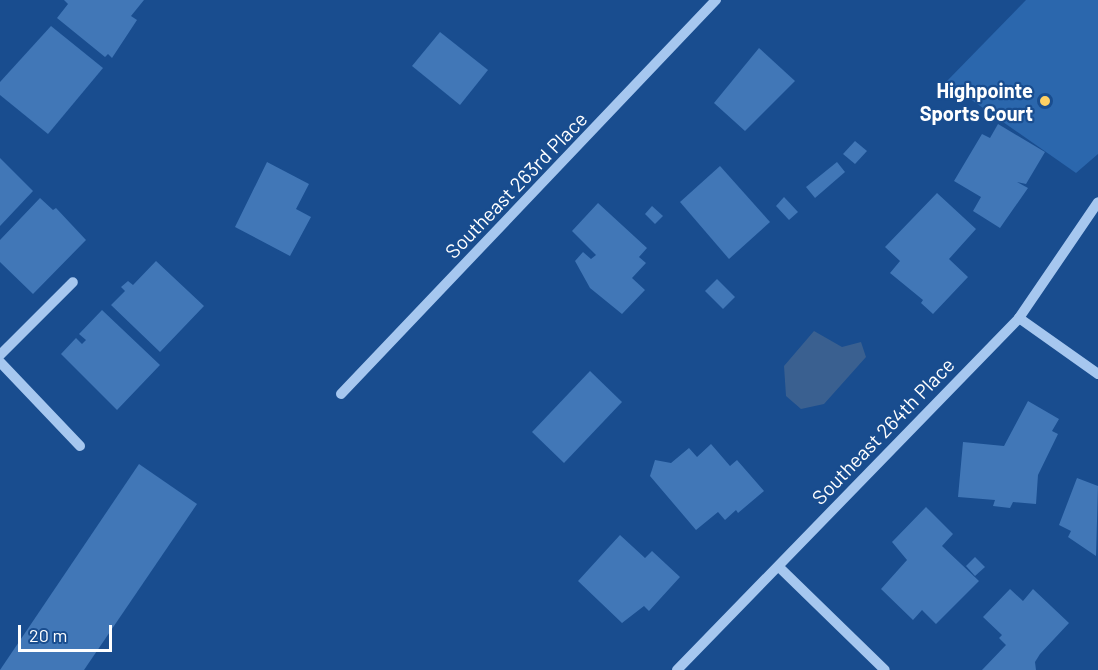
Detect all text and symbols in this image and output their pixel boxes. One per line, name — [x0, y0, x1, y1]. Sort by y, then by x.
place label: Highpointe Sports Court — [920, 78, 1033, 125]
marker: Highpointe Sports Court — [1038, 94, 1052, 108]
street label: Southeast 263rd Place — [440, 107, 592, 263]
street label: Southeast 264th Place — [807, 353, 959, 509]
scale bar — [21, 613, 116, 651]
text: 20 m — [29, 624, 67, 646]

